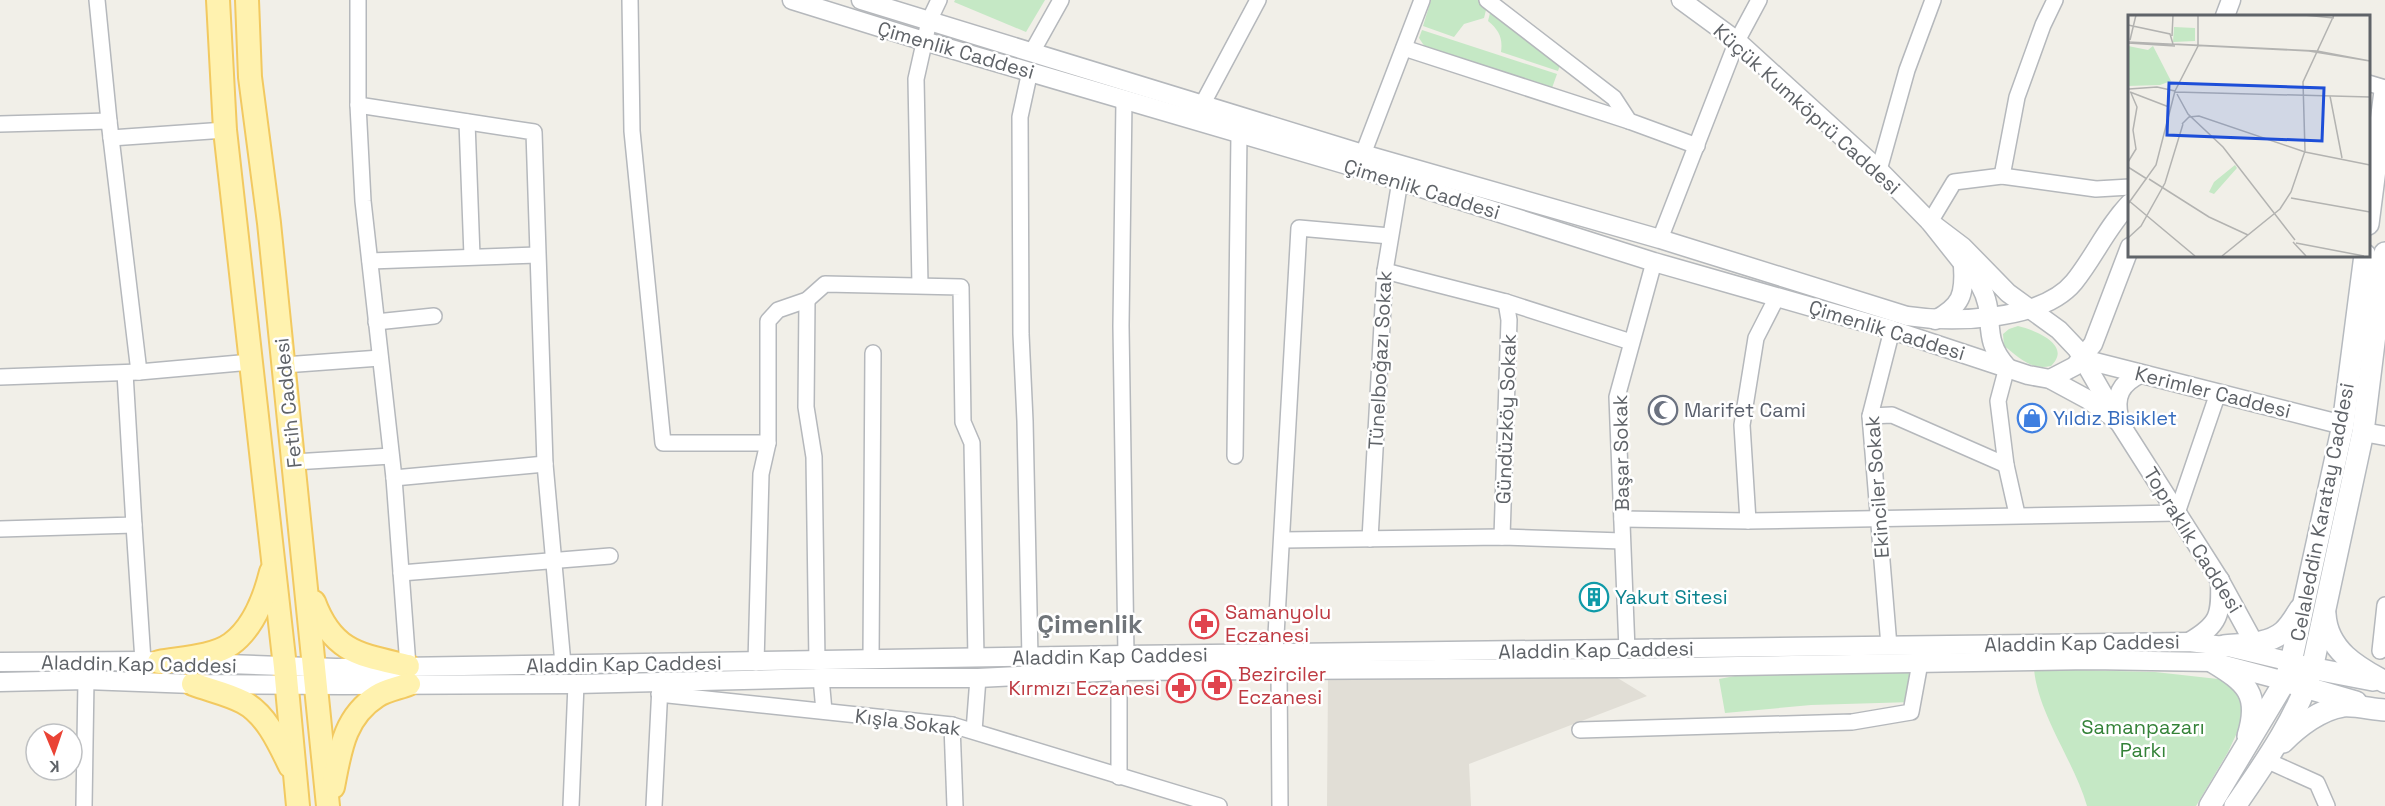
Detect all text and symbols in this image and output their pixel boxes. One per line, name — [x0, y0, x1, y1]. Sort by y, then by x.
street label: Çimenlik Caddesi — [875, 15, 1037, 85]
inset map — [2128, 15, 2370, 256]
street label: Küçük Kumköprü Caddesi — [1708, 18, 1906, 200]
street label: Çimenlik Caddesi — [1341, 153, 1503, 225]
street label: Tünelboğazı Sokak — [1362, 270, 1398, 450]
street label: Çimenlik Caddesi — [1806, 294, 1968, 366]
street label: Gündüzköy Sokak — [1490, 333, 1522, 505]
street label: Fetih Caddesi — [268, 337, 308, 469]
street label: Kerimler Caddesi — [2132, 360, 2294, 424]
street label: Celaleddin Karatay Caddesi — [2284, 381, 2360, 643]
street label: Başar Sokak — [1607, 394, 1635, 512]
mosque icon: Marifet Cami — [1647, 394, 1679, 426]
place label: Marifet Cami — [1684, 397, 1806, 423]
shop icon: Yıldız Bisiklet — [2016, 402, 2048, 434]
place label: Yıldız Bisiklet — [2053, 405, 2177, 431]
street label: Ekinciler Sokak — [1859, 415, 1895, 559]
street label: Topraklık Caddesi — [2138, 462, 2248, 618]
building icon: Yakut Sitesi — [1578, 581, 1610, 613]
place label: Yakut Sitesi — [1615, 584, 1728, 610]
place label: Samanyolu Eczanesi — [1225, 599, 1331, 648]
district label: Çimenlik — [1037, 607, 1143, 641]
pharmacy icon: Samanyolu Eczanesi — [1188, 608, 1220, 640]
street label: Aladdin Kap Caddesi — [1984, 628, 2180, 658]
street label: Aladdin Kap Caddesi — [1498, 635, 1694, 665]
street label: Aladdin Kap Caddesi — [1012, 641, 1208, 671]
street label: Aladdin Kap Caddesi — [41, 649, 237, 679]
street label: Aladdin Kap Caddesi — [526, 649, 722, 679]
place label: Bezirciler Eczanesi — [1238, 661, 1326, 710]
pharmacy icon: Bezirciler Eczanesi — [1201, 669, 1233, 701]
pharmacy icon: Kırmızı Eczanesi — [1165, 672, 1197, 704]
place label: Kırmızı Eczanesi — [1009, 675, 1160, 701]
street label: Kışla Sokak — [854, 703, 963, 741]
park label: Samanpazarı Parkı — [2081, 714, 2205, 763]
north arrow — [24, 722, 84, 782]
text: K — [49, 756, 60, 777]

